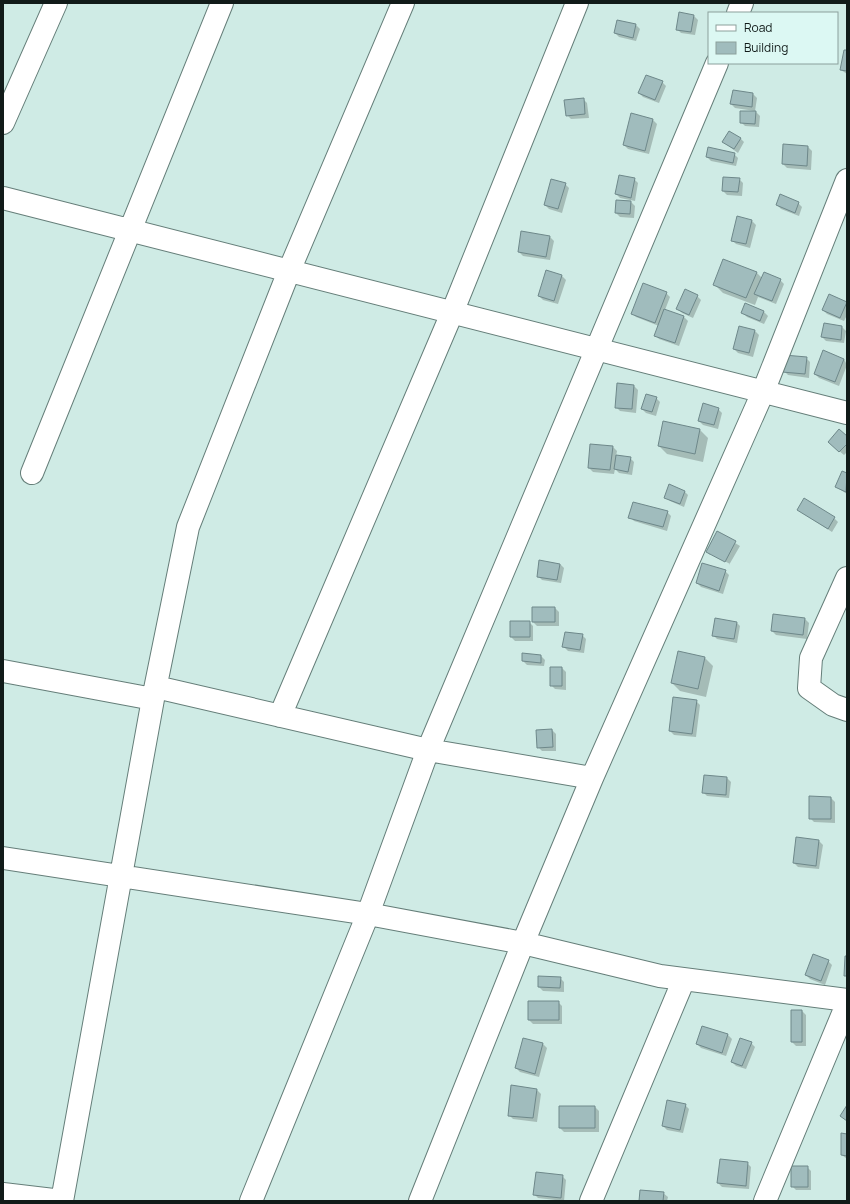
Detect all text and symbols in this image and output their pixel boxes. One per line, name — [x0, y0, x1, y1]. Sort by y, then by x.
legend — [708, 12, 838, 64]
text: Road — [744, 19, 772, 36]
text: Building — [744, 39, 788, 56]

